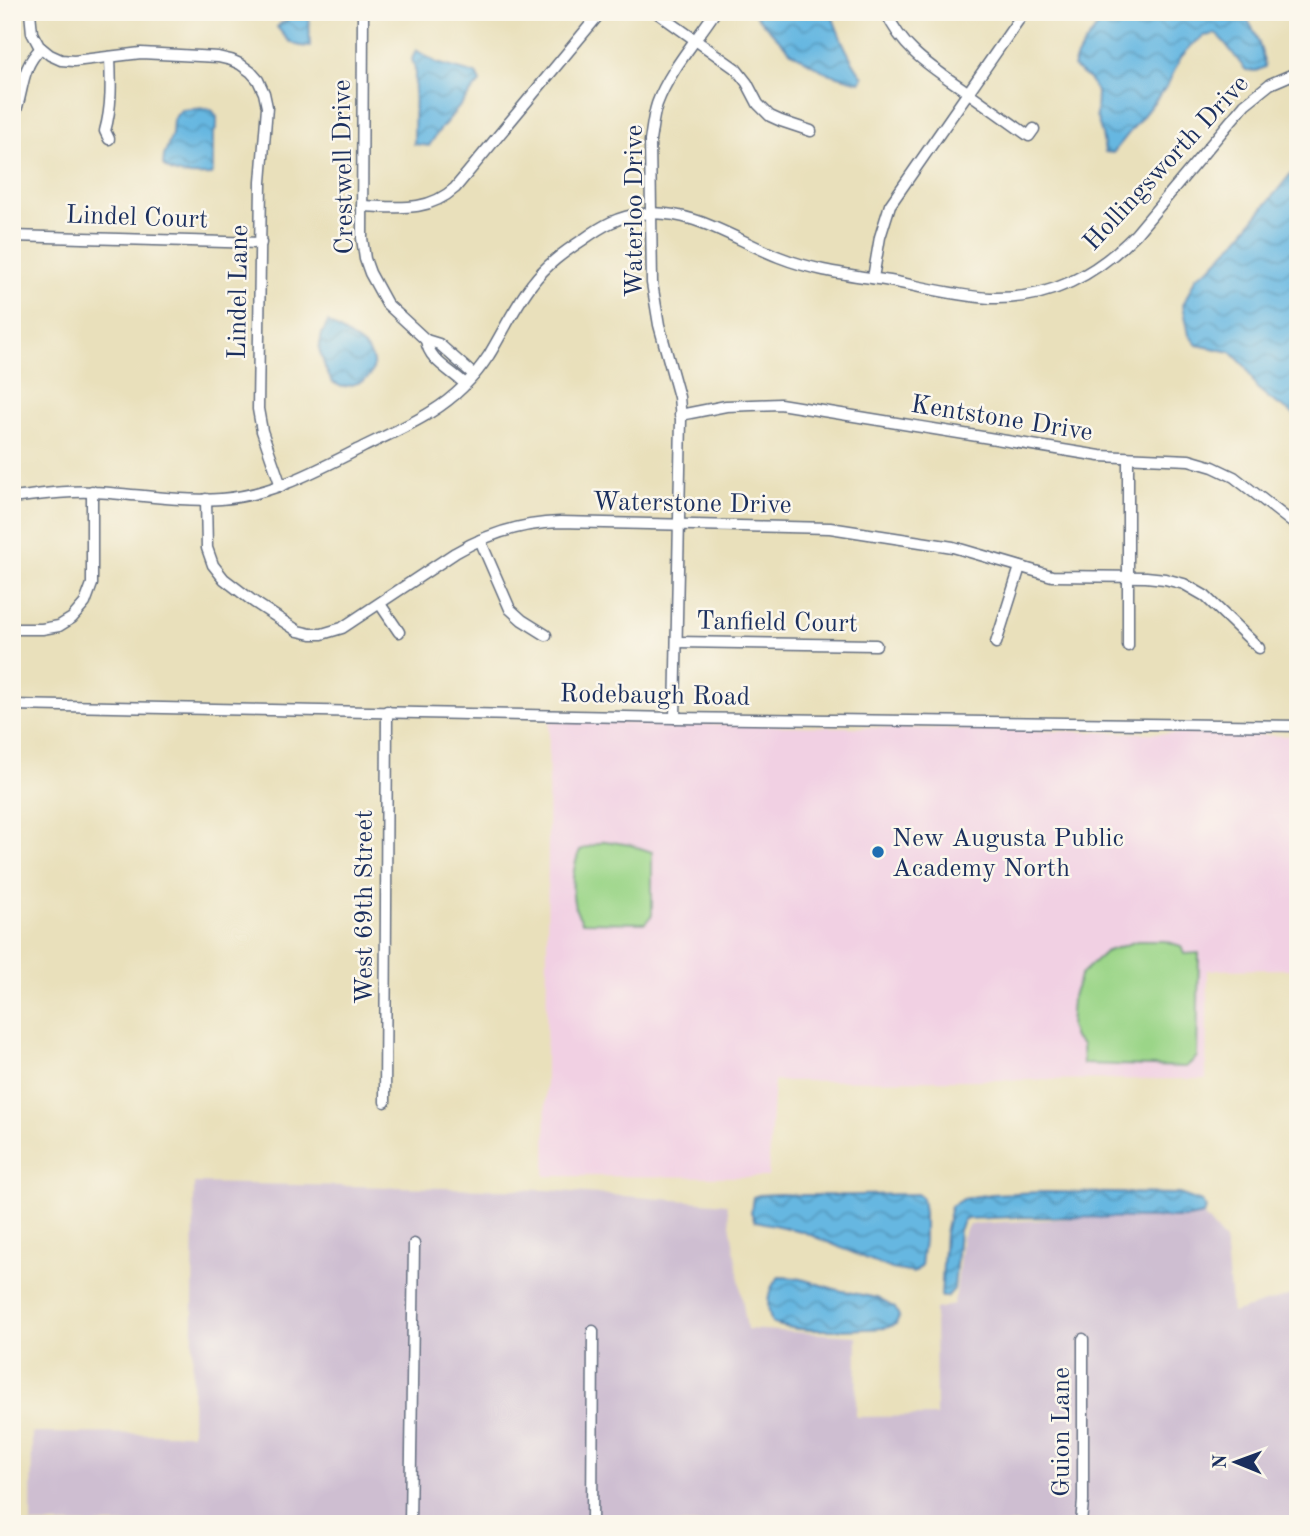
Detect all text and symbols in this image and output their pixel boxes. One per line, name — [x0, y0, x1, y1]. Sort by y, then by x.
street label: Hollingsworth Drive — [1079, 71, 1254, 256]
street label: Crestwell Drive — [329, 79, 359, 255]
street label: Waterloo Drive — [622, 125, 648, 297]
street label: Lindel Court — [65, 203, 208, 233]
street label: Lindel Lane — [225, 225, 253, 360]
street label: Kentstone Drive — [909, 392, 1094, 446]
street label: Waterstone Drive — [592, 489, 792, 519]
street label: Tanfield Court — [696, 609, 858, 637]
street label: Rodebaugh Road — [560, 681, 750, 711]
street label: West 69th Street — [352, 810, 378, 1004]
place label: New Augusta Public Academy North — [892, 826, 1124, 882]
marker: New Augusta Public Academy North — [870, 844, 886, 860]
street label: Guion Lane — [1049, 1367, 1075, 1497]
north arrow — [1202, 1428, 1272, 1498]
text: N — [1212, 1454, 1231, 1469]

